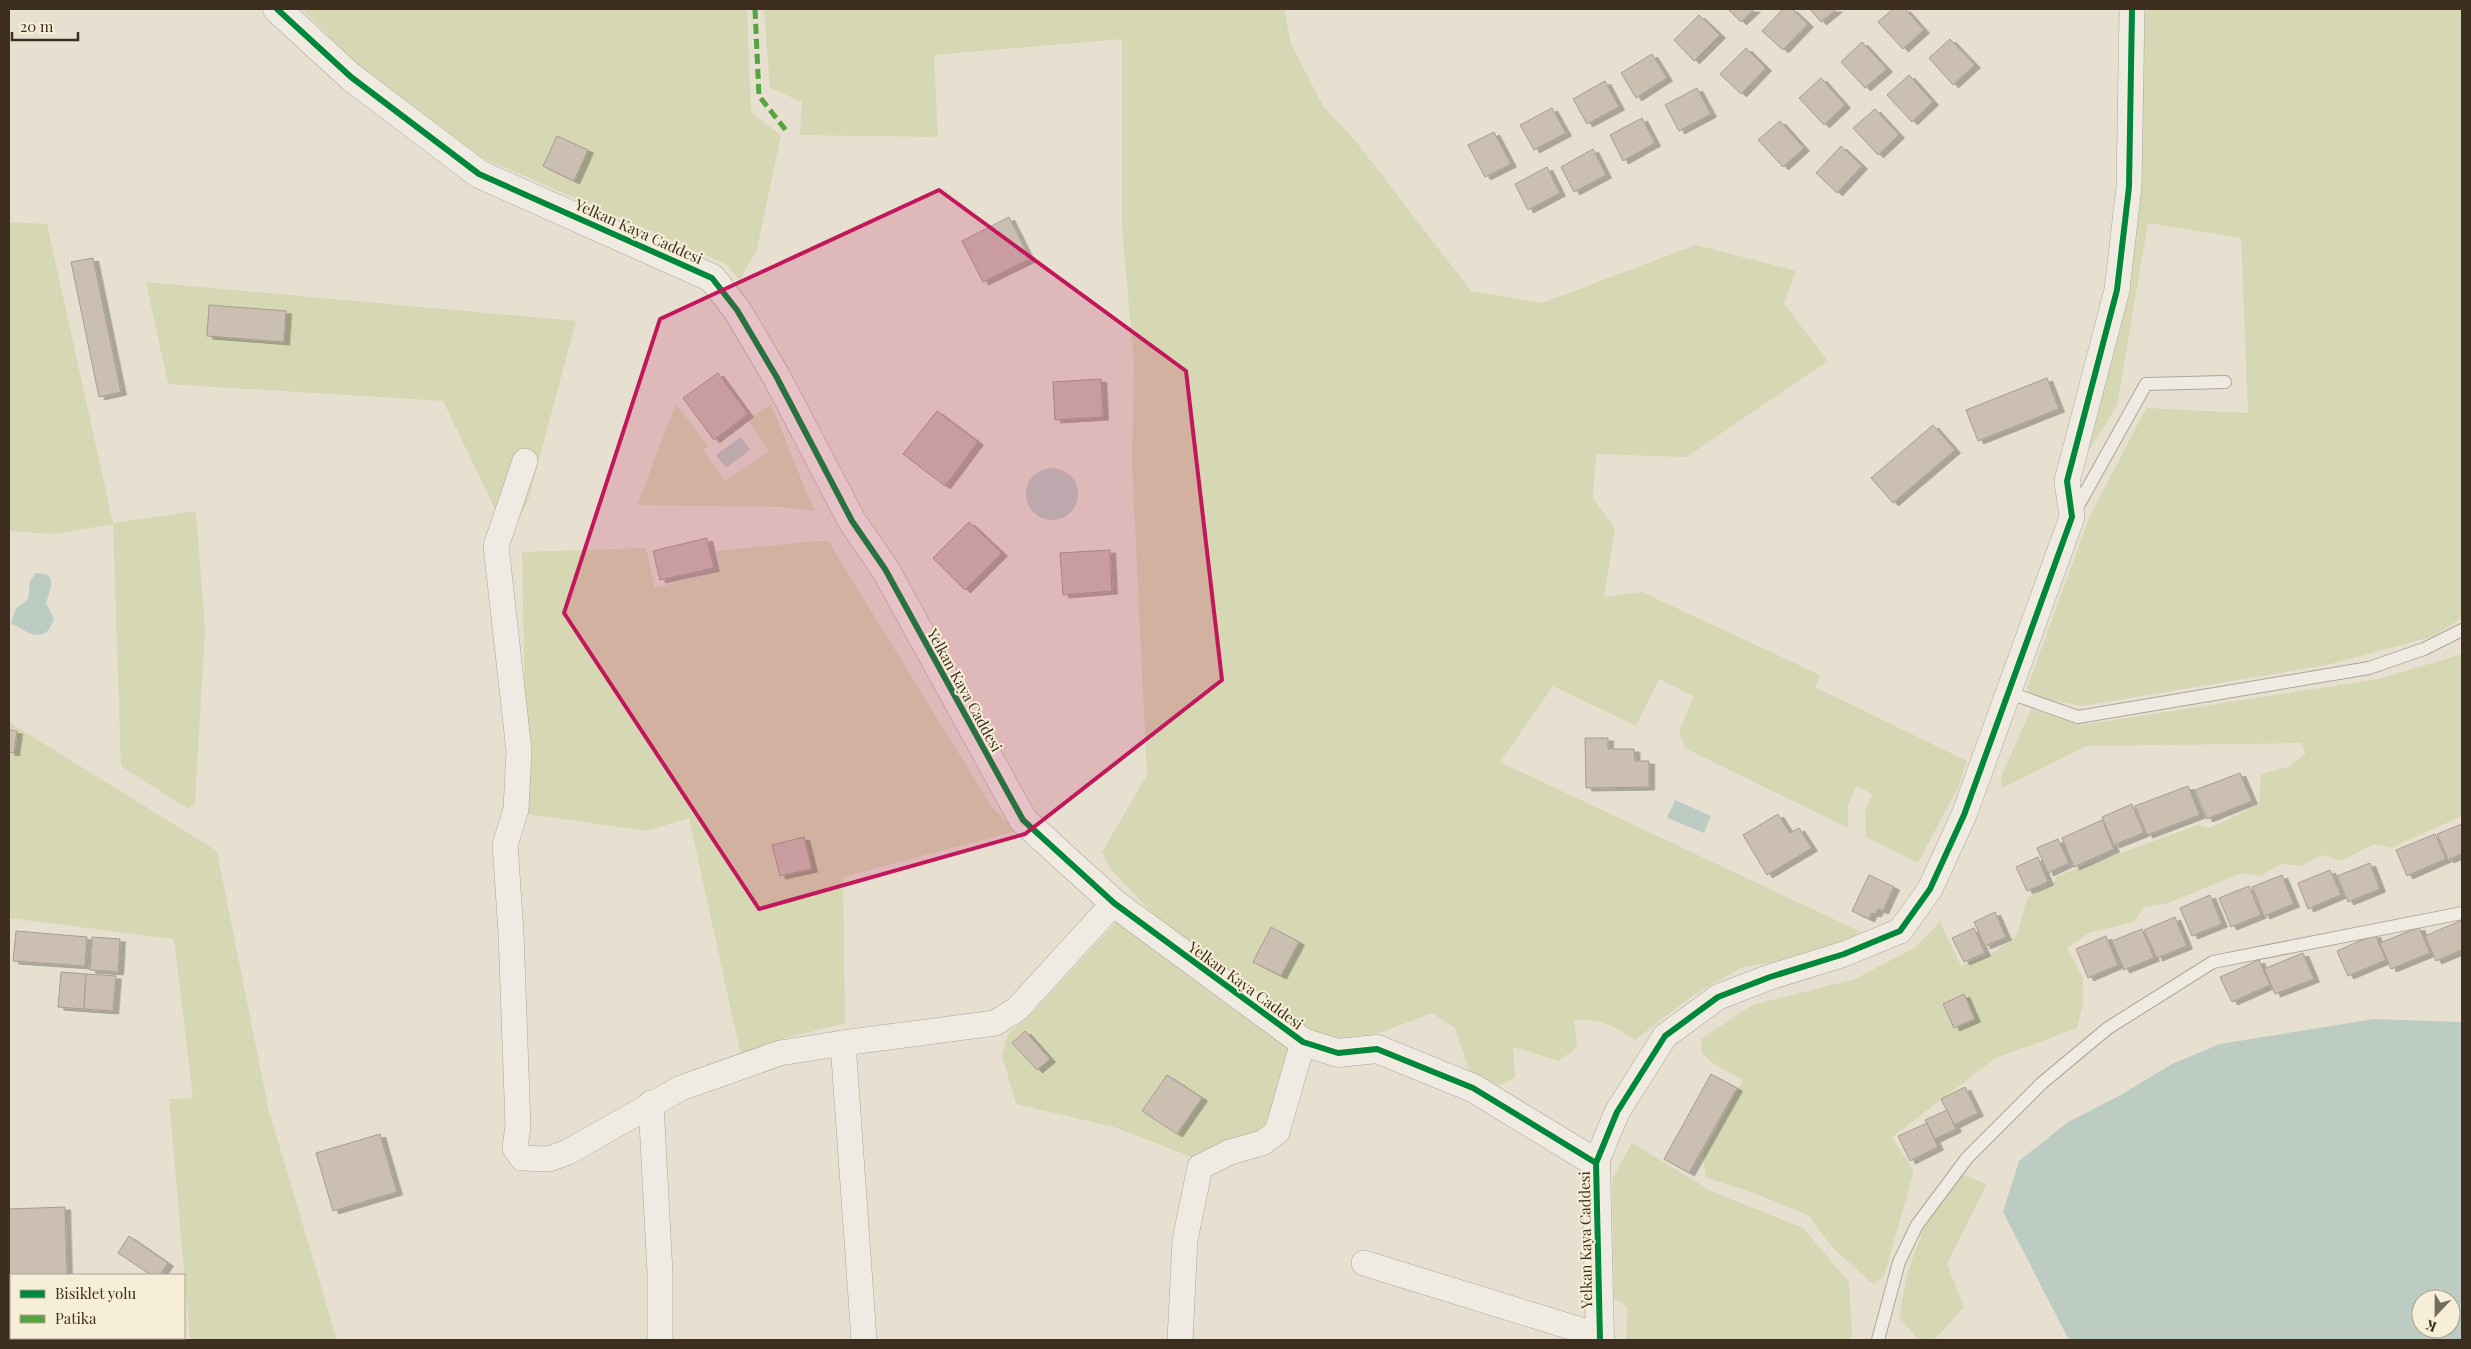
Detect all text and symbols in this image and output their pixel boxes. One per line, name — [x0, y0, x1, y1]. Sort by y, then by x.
scale bar — [12, 10, 79, 42]
text: 20 m — [20, 16, 54, 36]
street label: Yelkan Kaya Caddesi — [571, 193, 706, 268]
street label: Yelkan Kaya Caddesi — [922, 624, 1007, 756]
street label: Yelkan Kaya Caddesi — [1184, 936, 1308, 1034]
street label: Yelkan Kaya Caddesi — [1574, 1170, 1596, 1310]
legend — [10, 1274, 185, 1339]
text: Bisiklet yolu — [55, 1283, 136, 1303]
north arrow — [2411, 1289, 2461, 1339]
text: Patika — [55, 1308, 97, 1328]
text: K — [2422, 1315, 2439, 1337]

